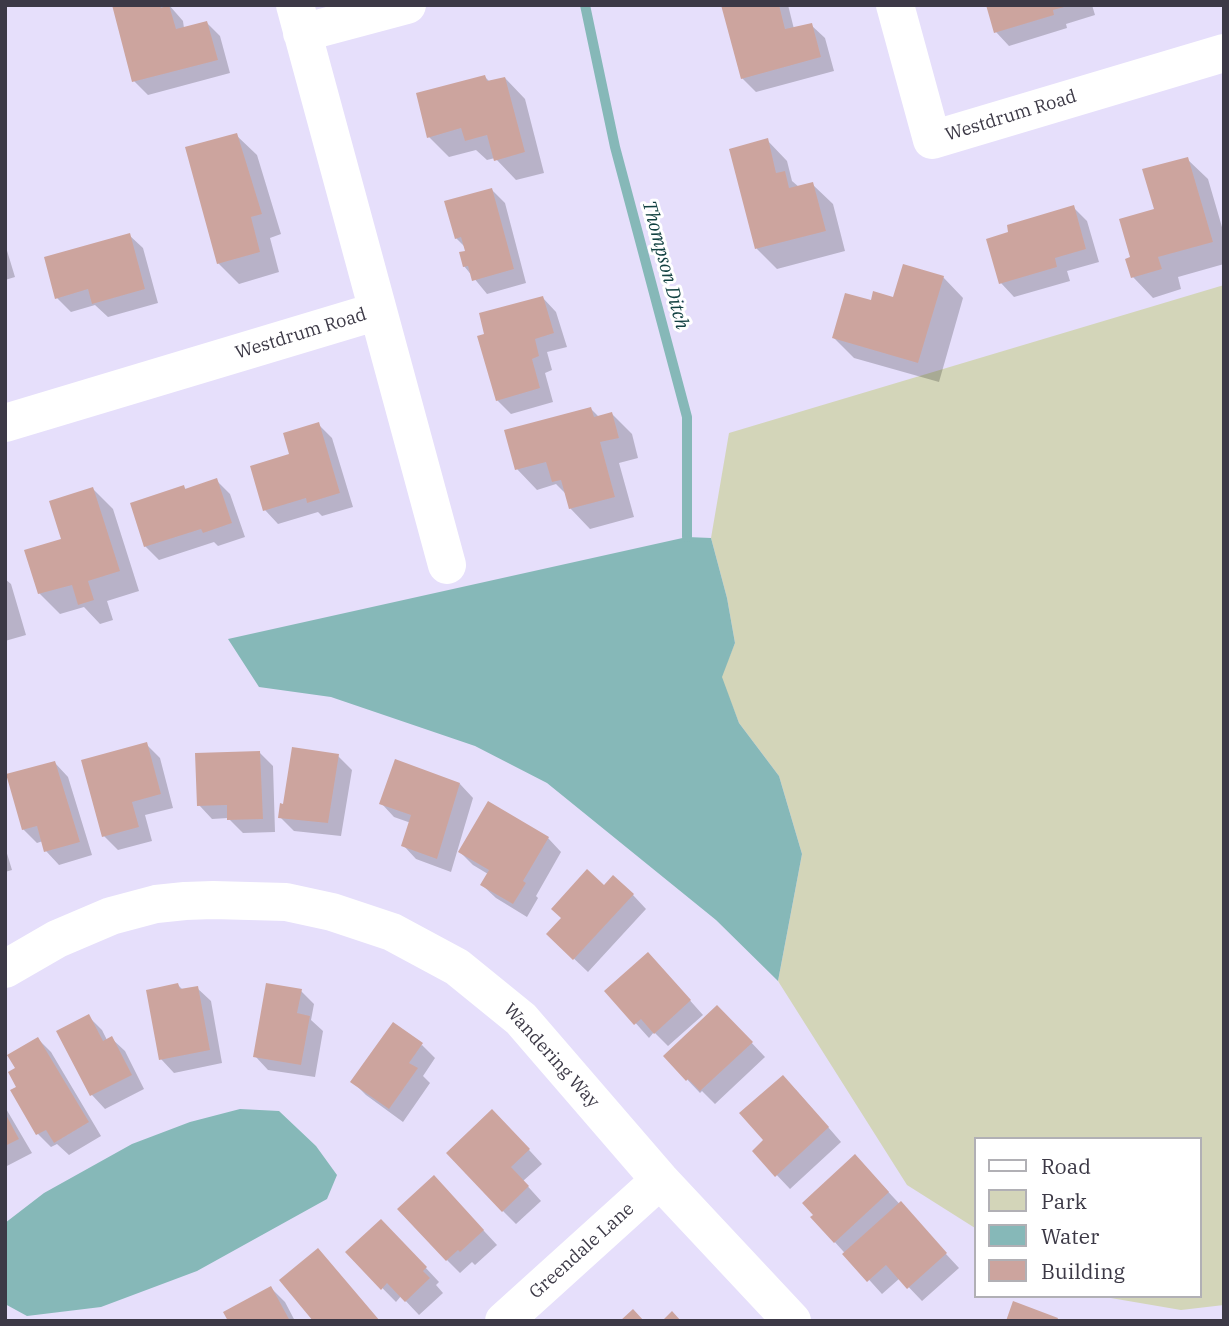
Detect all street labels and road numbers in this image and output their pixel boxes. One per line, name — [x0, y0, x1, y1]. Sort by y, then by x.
street label: Westdrum Road — [943, 86, 1079, 146]
street label: Westdrum Road — [233, 304, 369, 364]
street label: Wandering Way — [498, 999, 604, 1113]
street label: Greendale Lane — [525, 1198, 639, 1304]

